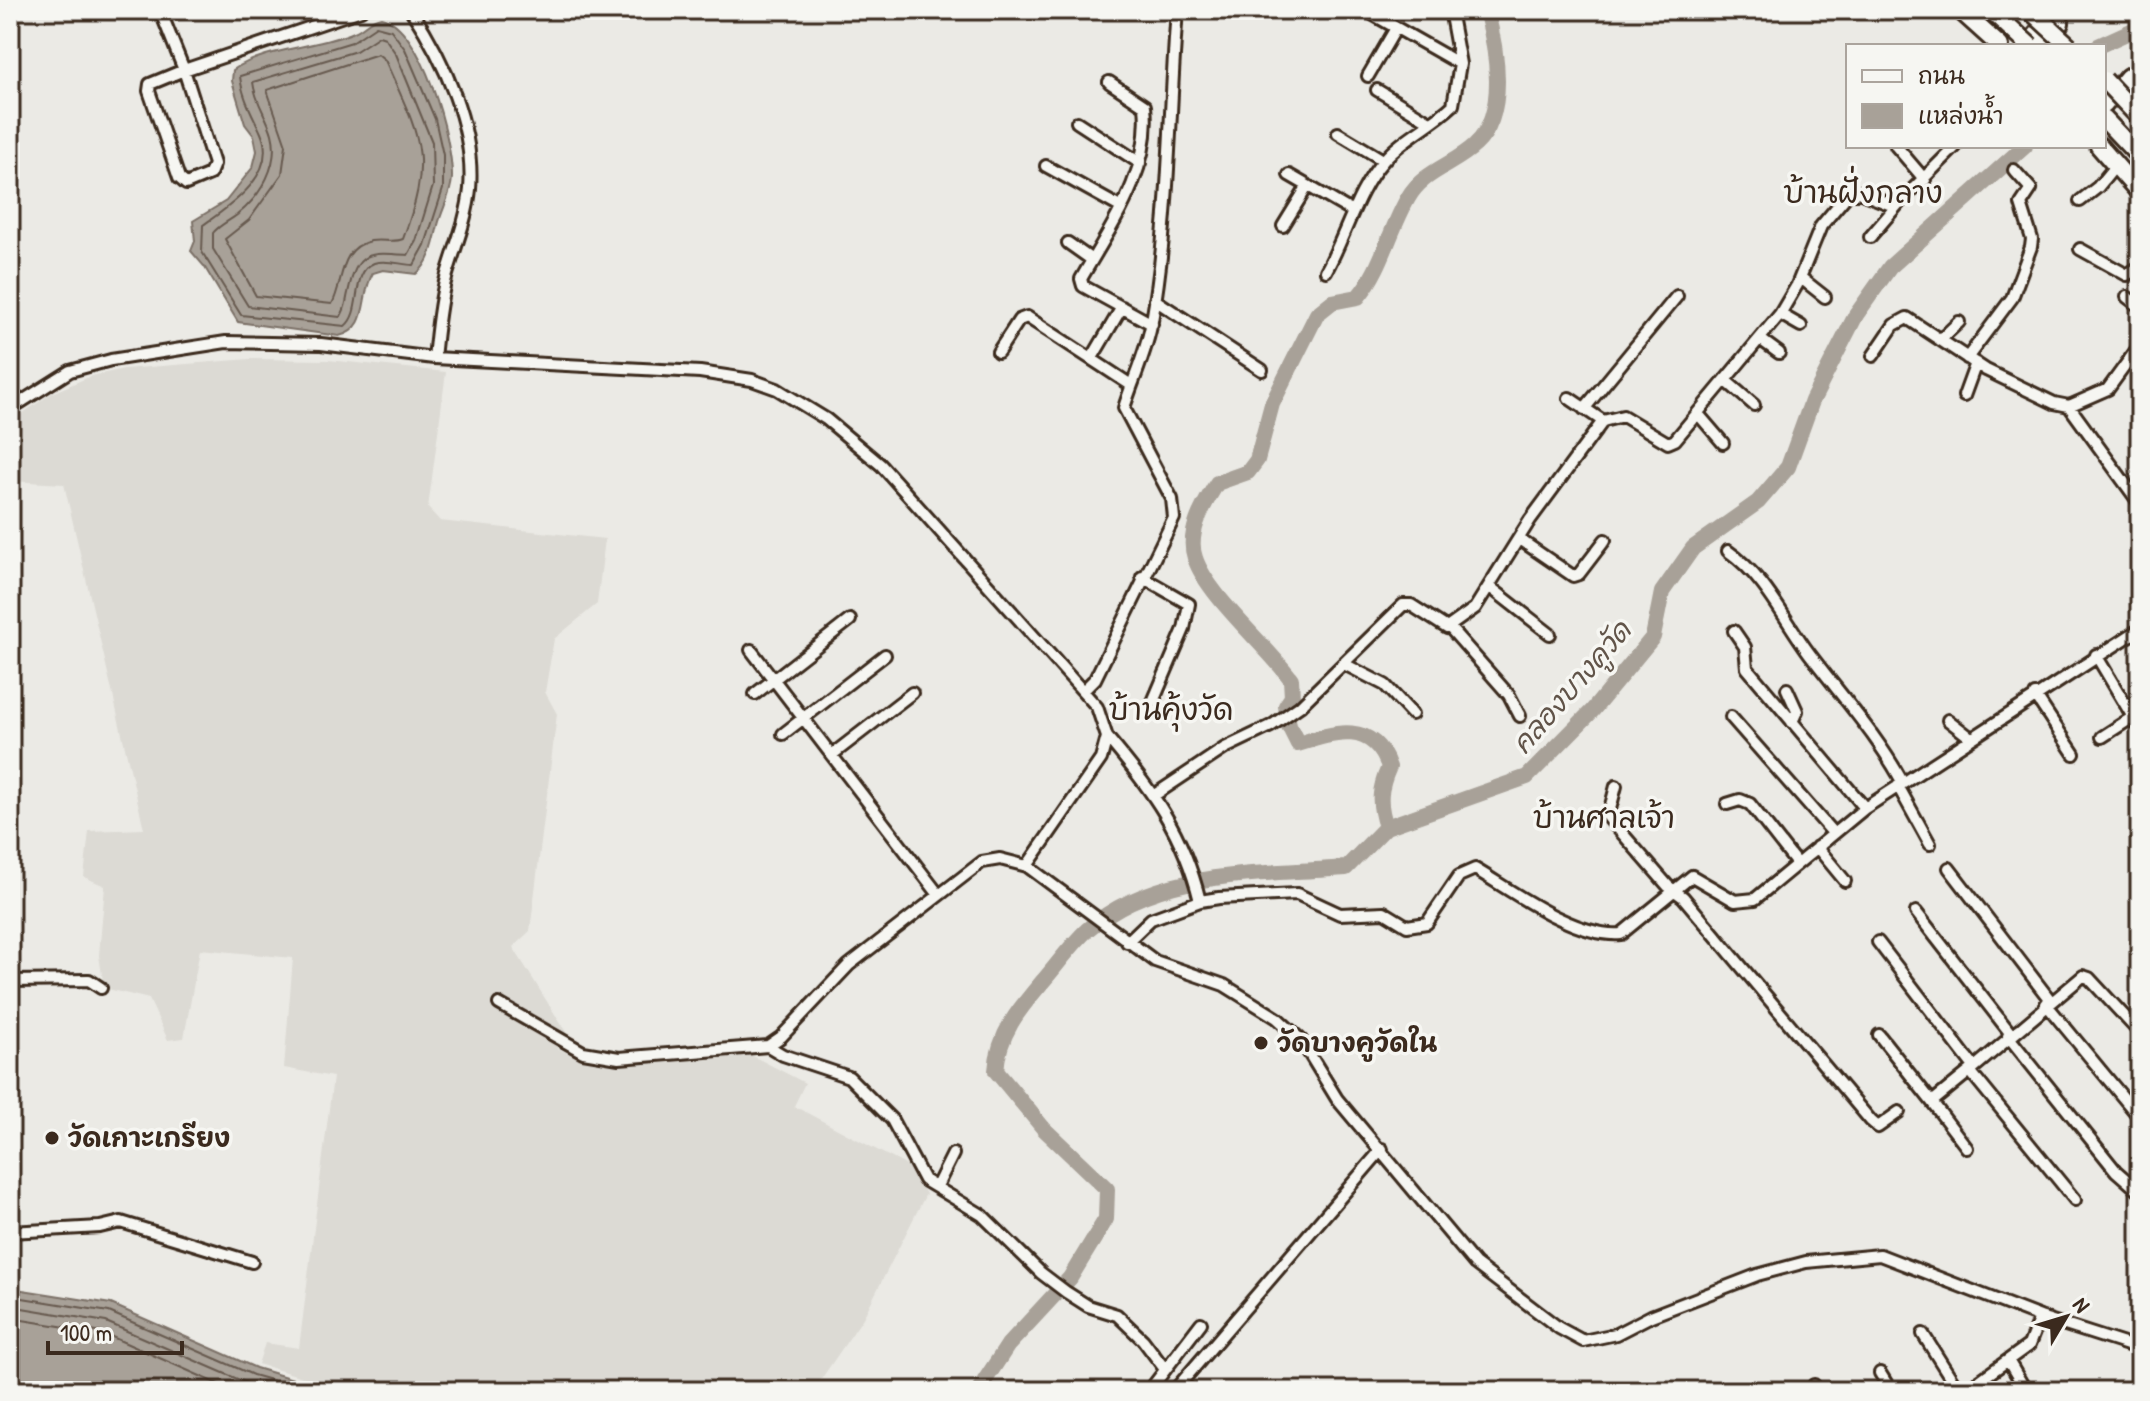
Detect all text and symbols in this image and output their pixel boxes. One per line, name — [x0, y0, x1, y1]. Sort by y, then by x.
legend — [1846, 44, 2106, 148]
text: ถนน — [1918, 59, 1965, 91]
text: แหล่งน้ำ — [1918, 93, 2004, 131]
district label: บ้านฝั่งกลาง — [1783, 165, 1943, 212]
water label: คลองบางคูวัด — [1503, 611, 1642, 763]
district label: บ้านคุ้งวัด — [1109, 689, 1233, 732]
district label: บ้านศาลเจ้า — [1533, 797, 1675, 837]
place label: วัดบางคูวัดใน — [1277, 1025, 1438, 1062]
marker: วัดบางคูวัดใน — [1252, 1034, 1270, 1052]
place label: วัดเกาะเกรียง — [68, 1120, 230, 1155]
marker: วัดเกาะเกรียง — [43, 1129, 61, 1147]
north arrow — [2026, 1277, 2106, 1357]
text: N — [2066, 1291, 2097, 1319]
scale bar — [48, 1305, 182, 1355]
text: 100 m — [60, 1316, 112, 1348]

